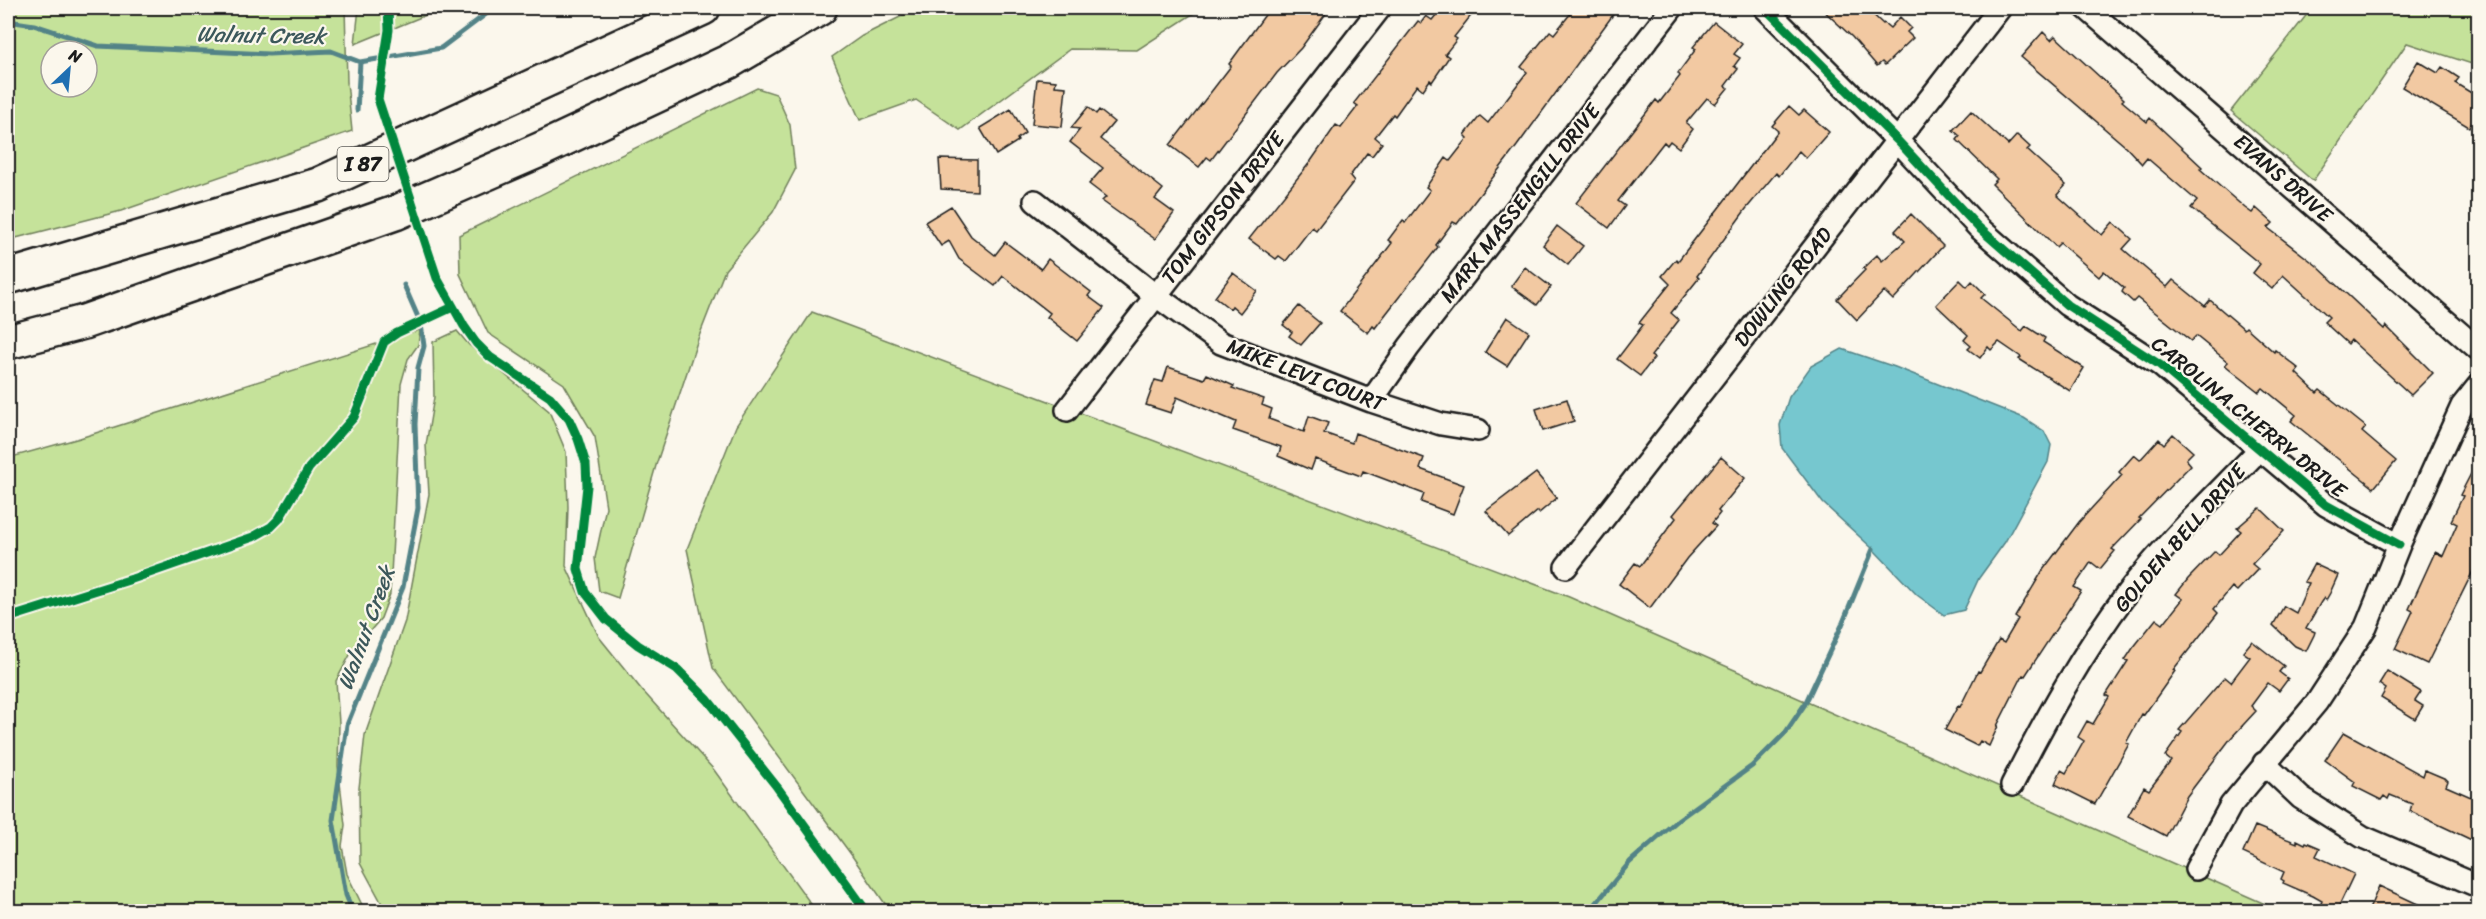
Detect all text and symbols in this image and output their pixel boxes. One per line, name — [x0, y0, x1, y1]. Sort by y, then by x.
water label: Walnut Creek — [196, 14, 329, 56]
north arrow — [39, 39, 99, 99]
text: N — [63, 40, 88, 72]
street label: MARK MASSENGILL DRIVE — [1430, 94, 1611, 311]
street label: TOM GIPSON DRIVE — [1151, 122, 1296, 293]
street label: EVANS DRIVE — [2225, 124, 2343, 233]
road number: I 87 — [338, 147, 388, 181]
street label: DOWLING ROAD — [1724, 218, 1843, 356]
street label: CAROLINA CHERRY DRIVE — [2143, 326, 2356, 509]
street label: MIKE LEVI COURT — [1221, 327, 1392, 423]
street label: GOLDEN BELL DRIVE — [2104, 454, 2257, 621]
water label: Walnut Creek — [326, 558, 407, 695]

